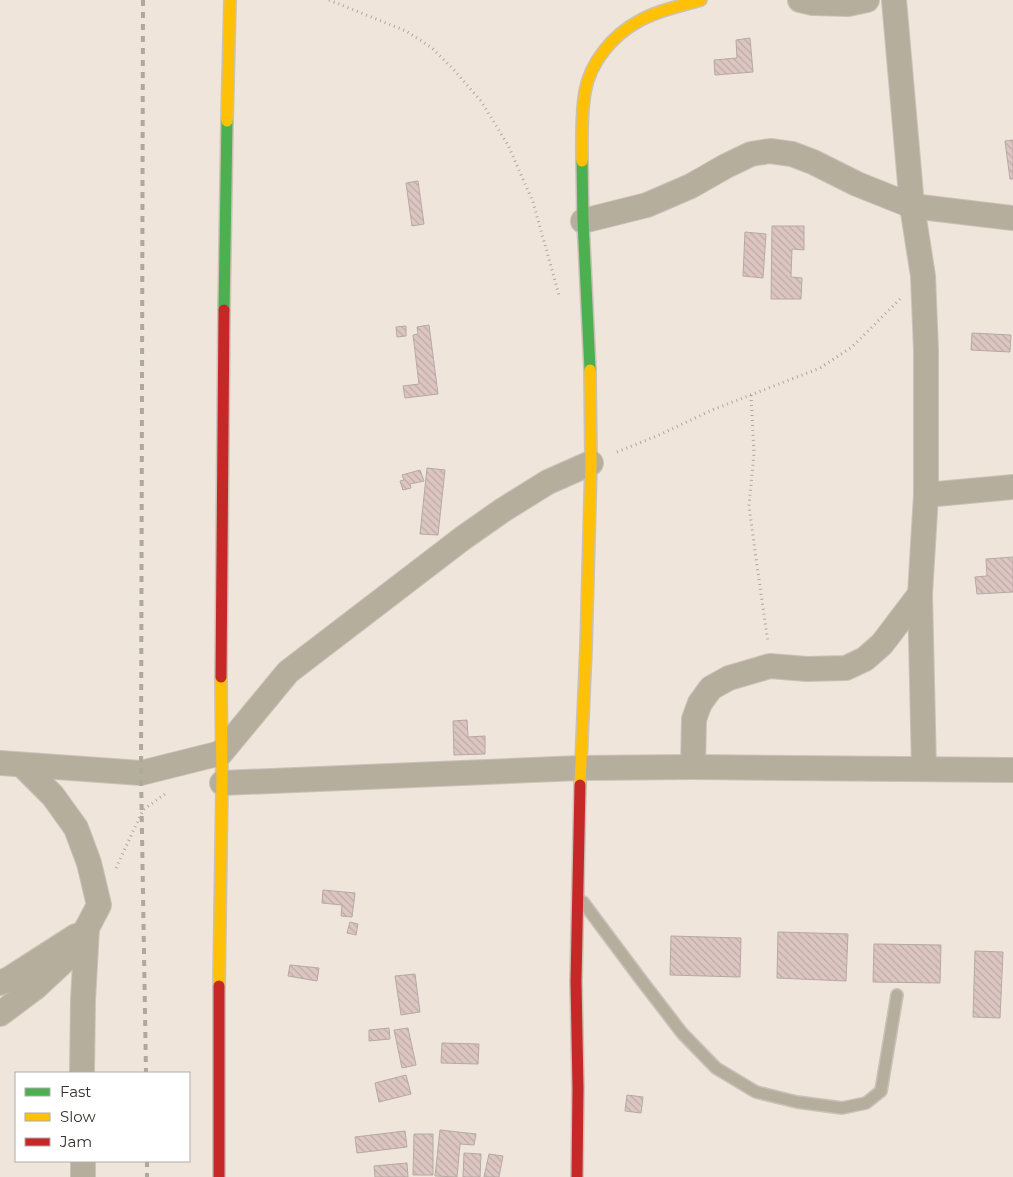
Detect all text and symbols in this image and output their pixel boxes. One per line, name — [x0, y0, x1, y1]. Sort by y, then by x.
legend — [15, 1072, 190, 1162]
text: Fast — [60, 1082, 91, 1101]
text: Slow — [60, 1107, 96, 1126]
text: Jam — [59, 1132, 92, 1151]

